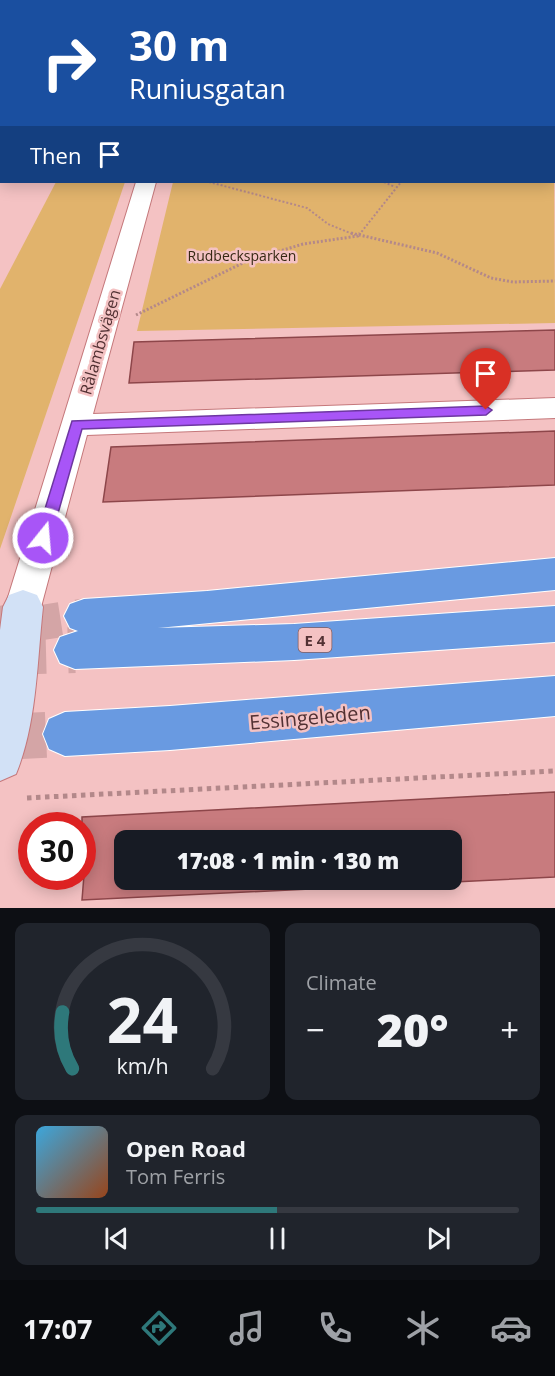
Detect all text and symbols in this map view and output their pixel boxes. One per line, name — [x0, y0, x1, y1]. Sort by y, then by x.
text: 30 m — [129, 16, 229, 73]
icon: right — [30, 24, 108, 102]
text: Runiusgatan — [129, 70, 286, 107]
icon: arrive — [93, 138, 126, 171]
text: Then — [30, 140, 81, 170]
park label: Rudbecksparken — [188, 246, 296, 265]
street label: Rålambsvägen — [75, 287, 125, 397]
pin — [460, 348, 511, 410]
icon: arrive — [469, 357, 502, 390]
position arrow — [11, 506, 75, 570]
road number: E 4 — [298, 628, 332, 652]
street label: Essingeleden — [248, 698, 372, 736]
speed limit sign: 30 — [18, 812, 96, 890]
text: 17:08 · 1 min · 130 m — [177, 845, 399, 875]
text: Climate — [306, 969, 377, 996]
text: 24 — [107, 976, 178, 1061]
text: 20° — [377, 999, 448, 1060]
text: − — [306, 1007, 325, 1052]
text: + — [500, 1007, 519, 1052]
text: km/h — [116, 1051, 169, 1080]
text: Open Road — [126, 1133, 246, 1163]
text: Tom Ferris — [126, 1163, 225, 1190]
icon: previous — [100, 1222, 133, 1255]
icon: pause — [261, 1222, 294, 1255]
icon: next — [422, 1222, 455, 1255]
icon: directions — [138, 1307, 180, 1349]
icon: music — [226, 1307, 268, 1349]
icon: phone — [314, 1307, 356, 1349]
icon: climate — [402, 1307, 444, 1349]
icon: car — [490, 1307, 532, 1349]
text: 17:07 — [23, 1310, 92, 1347]

